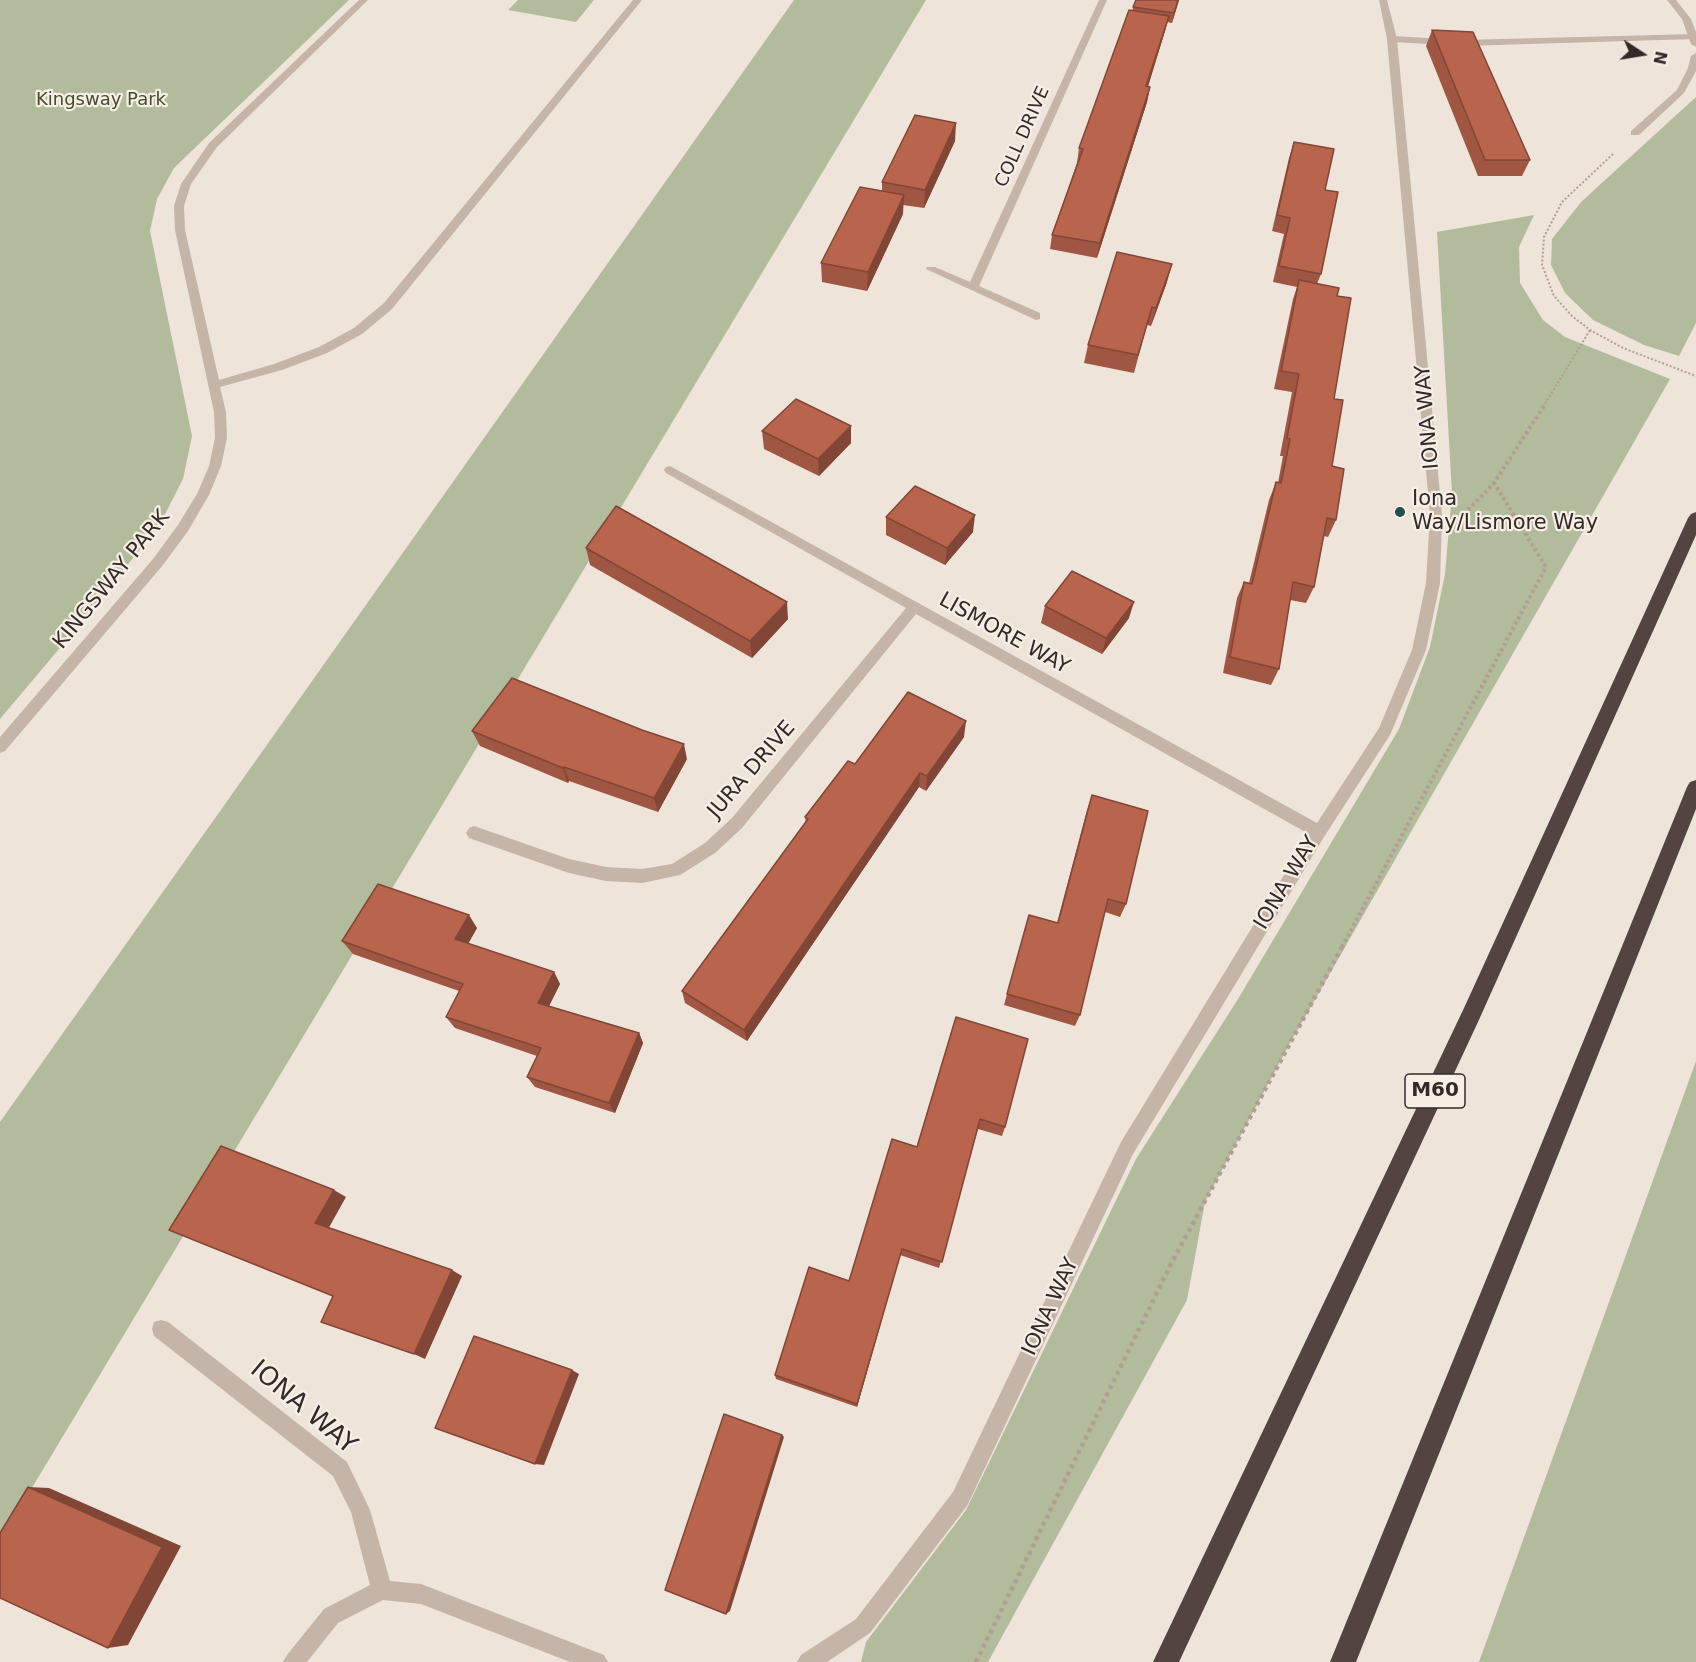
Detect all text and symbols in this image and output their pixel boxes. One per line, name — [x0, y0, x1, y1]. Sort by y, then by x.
north arrow — [1612, 24, 1672, 84]
text: N — [1649, 49, 1671, 66]
street label: COLL DRIVE — [991, 83, 1055, 191]
park label: Kingsway Park — [36, 89, 166, 111]
street label: IONA WAY — [1411, 364, 1445, 470]
place label: Iona Way/Lismore Way — [1412, 487, 1598, 537]
marker: Iona Way/Lismore Way — [1393, 505, 1407, 519]
street label: KINGSWAY PARK — [48, 506, 176, 654]
street label: LISMORE WAY — [934, 588, 1074, 680]
street label: JURA DRIVE — [703, 716, 801, 824]
street label: IONA WAY — [1249, 832, 1325, 934]
road number: M60 — [1405, 1074, 1465, 1108]
street label: IONA WAY — [1017, 1254, 1085, 1360]
street label: IONA WAY — [243, 1354, 363, 1462]

